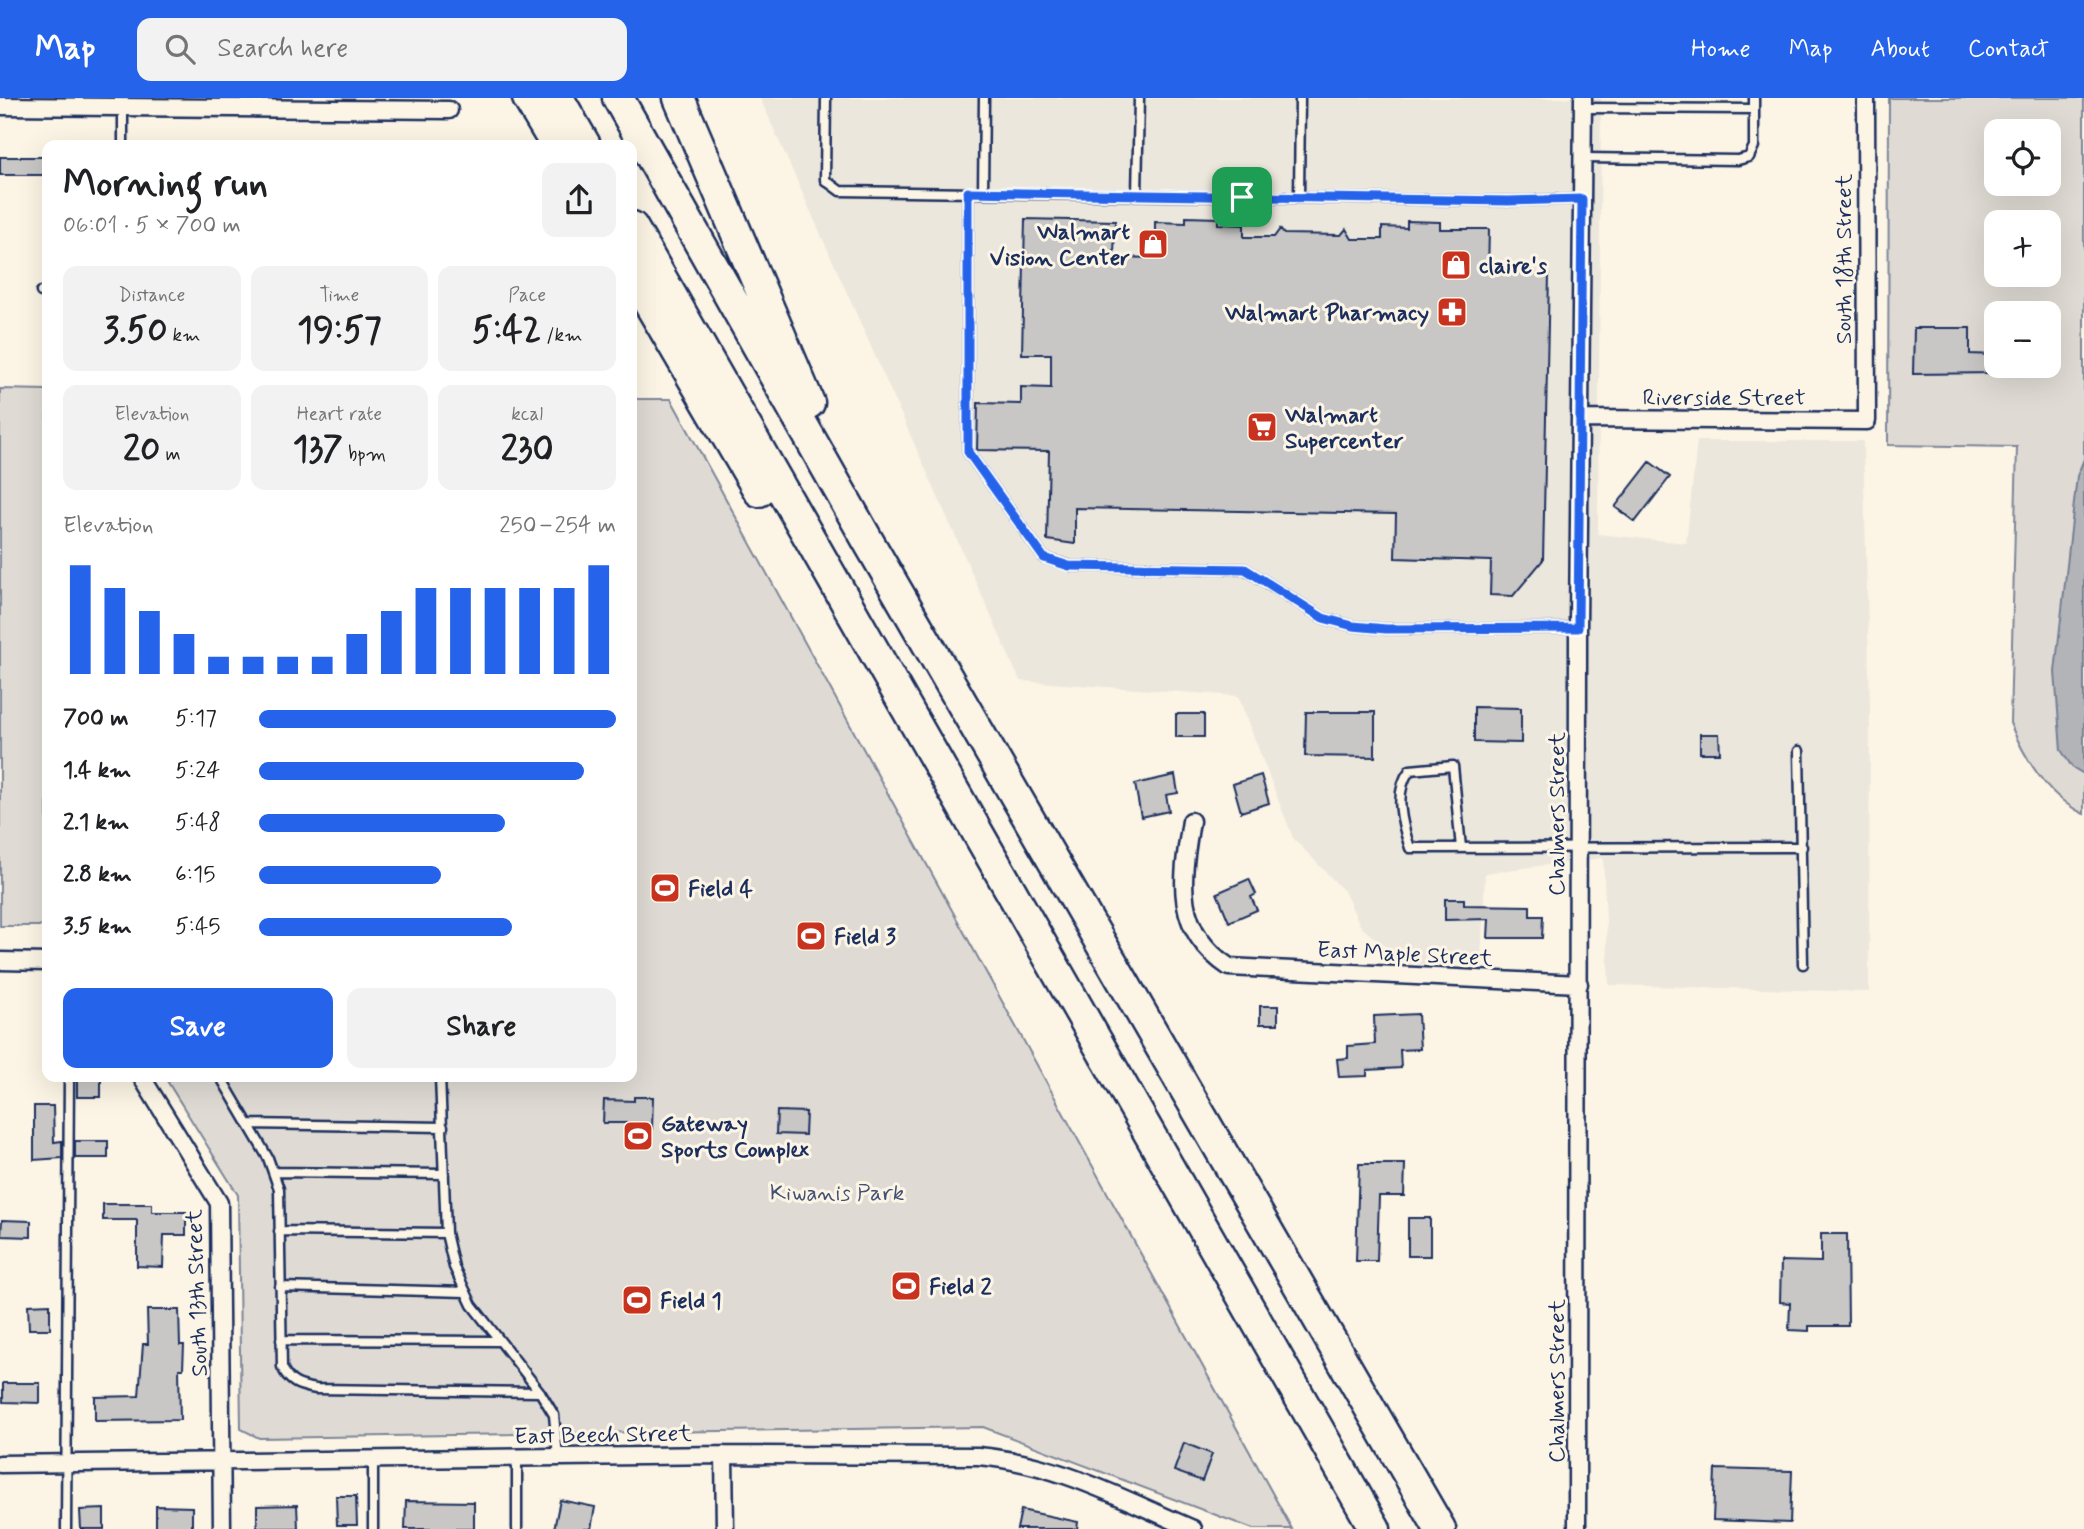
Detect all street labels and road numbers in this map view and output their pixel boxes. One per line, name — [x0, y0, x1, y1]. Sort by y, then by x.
street label: South 18th Street — [1830, 173, 1860, 344]
street label: Riverside Street — [1642, 384, 1806, 414]
street label: Chalmers Street — [1543, 731, 1573, 896]
street label: East Maple Street — [1316, 935, 1494, 975]
street label: South 13th Street — [180, 1208, 216, 1377]
street label: Chalmers Street — [1543, 1298, 1573, 1463]
street label: East Beech Street — [514, 1419, 693, 1453]

